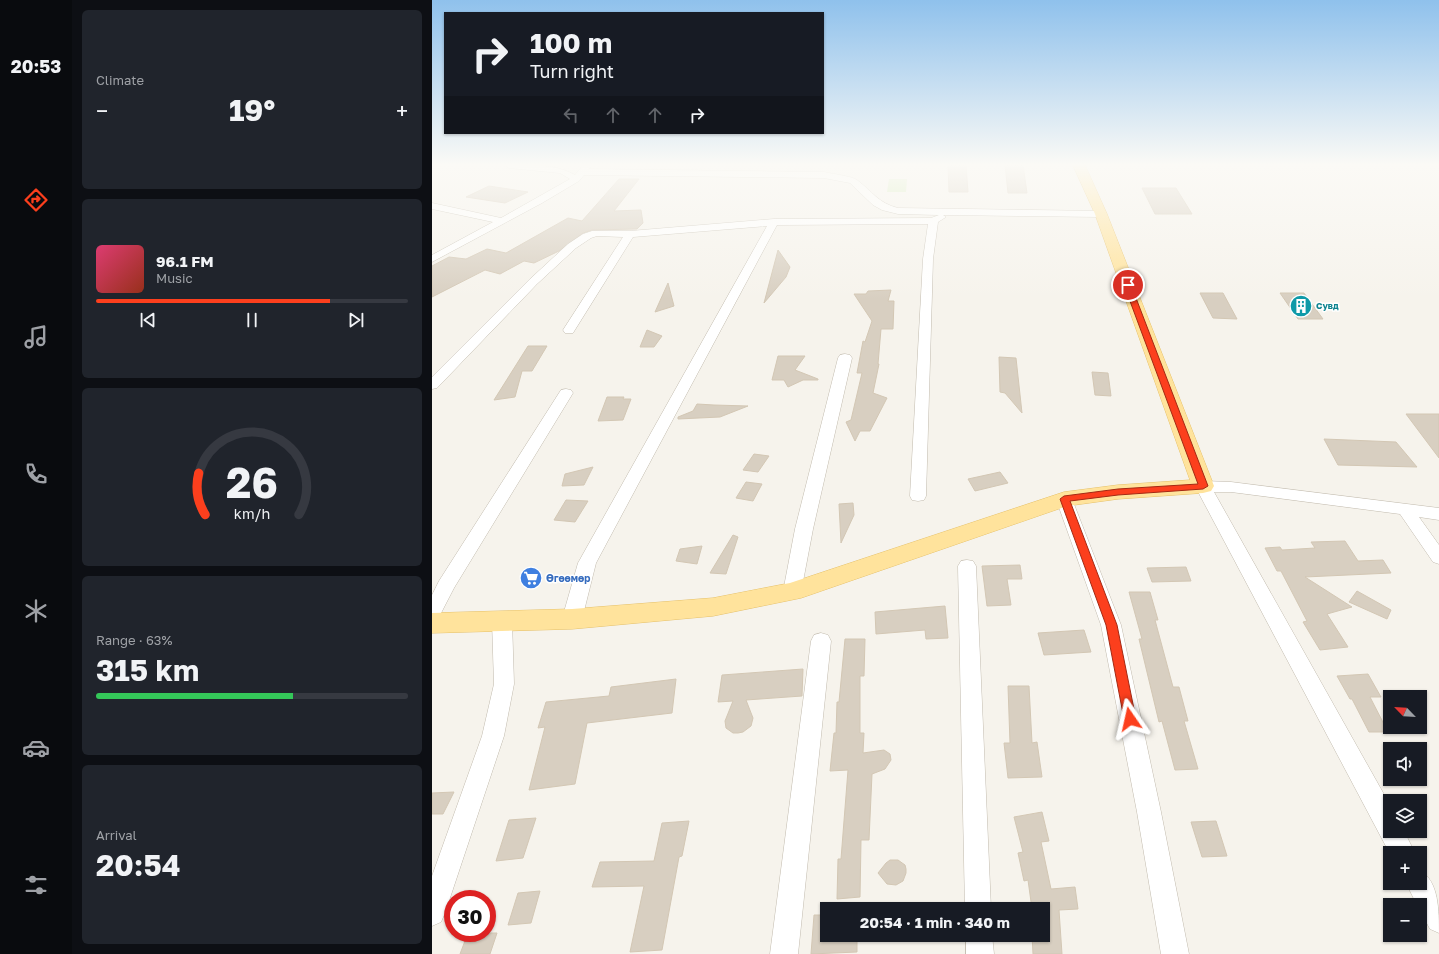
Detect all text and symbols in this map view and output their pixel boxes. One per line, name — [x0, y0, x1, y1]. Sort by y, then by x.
text: 100 m — [530, 26, 612, 59]
icon: right — [464, 28, 516, 80]
text: 20:53 — [11, 55, 61, 77]
text: Turn right — [530, 60, 614, 82]
text: Climate — [96, 72, 144, 88]
text: 19° — [229, 92, 275, 128]
text: − — [96, 97, 108, 124]
text: + — [396, 97, 408, 124]
icon: left — [560, 104, 582, 126]
icon: ahead — [602, 104, 624, 126]
icon: ahead — [644, 104, 666, 126]
icon: right — [686, 104, 708, 126]
icon: directions — [22, 186, 50, 214]
text: 96.1 FM — [156, 252, 214, 270]
pin — [1111, 268, 1145, 302]
text: Music — [156, 270, 193, 286]
icon: arrive — [1117, 274, 1139, 296]
building icon: Сувд — [1288, 293, 1314, 319]
place label: Сувд — [1316, 300, 1339, 311]
icon: previous — [137, 309, 159, 331]
icon: pause — [241, 309, 263, 331]
icon: next — [345, 309, 367, 331]
icon: music — [22, 323, 50, 351]
text: 26 — [226, 457, 278, 507]
icon: phone — [22, 460, 50, 488]
text: km/h — [234, 505, 270, 522]
supermarket icon: Өгөөмөр — [518, 565, 544, 591]
place label: Өгөөмөр — [546, 572, 590, 584]
icon: climate — [22, 597, 50, 625]
text: Range · 63% — [96, 632, 172, 648]
text: 315 km — [96, 652, 199, 688]
north arrow — [1383, 690, 1427, 734]
map controls — [1383, 690, 1427, 942]
position arrow — [1109, 698, 1151, 740]
icon: car — [22, 734, 50, 762]
button: sound — [1383, 742, 1427, 786]
button: layers — [1383, 794, 1427, 838]
text: Arrival — [96, 827, 137, 843]
button: + — [1383, 846, 1427, 890]
text: 20:54 — [96, 847, 180, 883]
icon: filters — [22, 871, 50, 899]
speed limit sign: 30 — [444, 890, 496, 942]
button: − — [1383, 898, 1427, 942]
text: 20:54 · 1 min · 340 m — [860, 913, 1010, 931]

